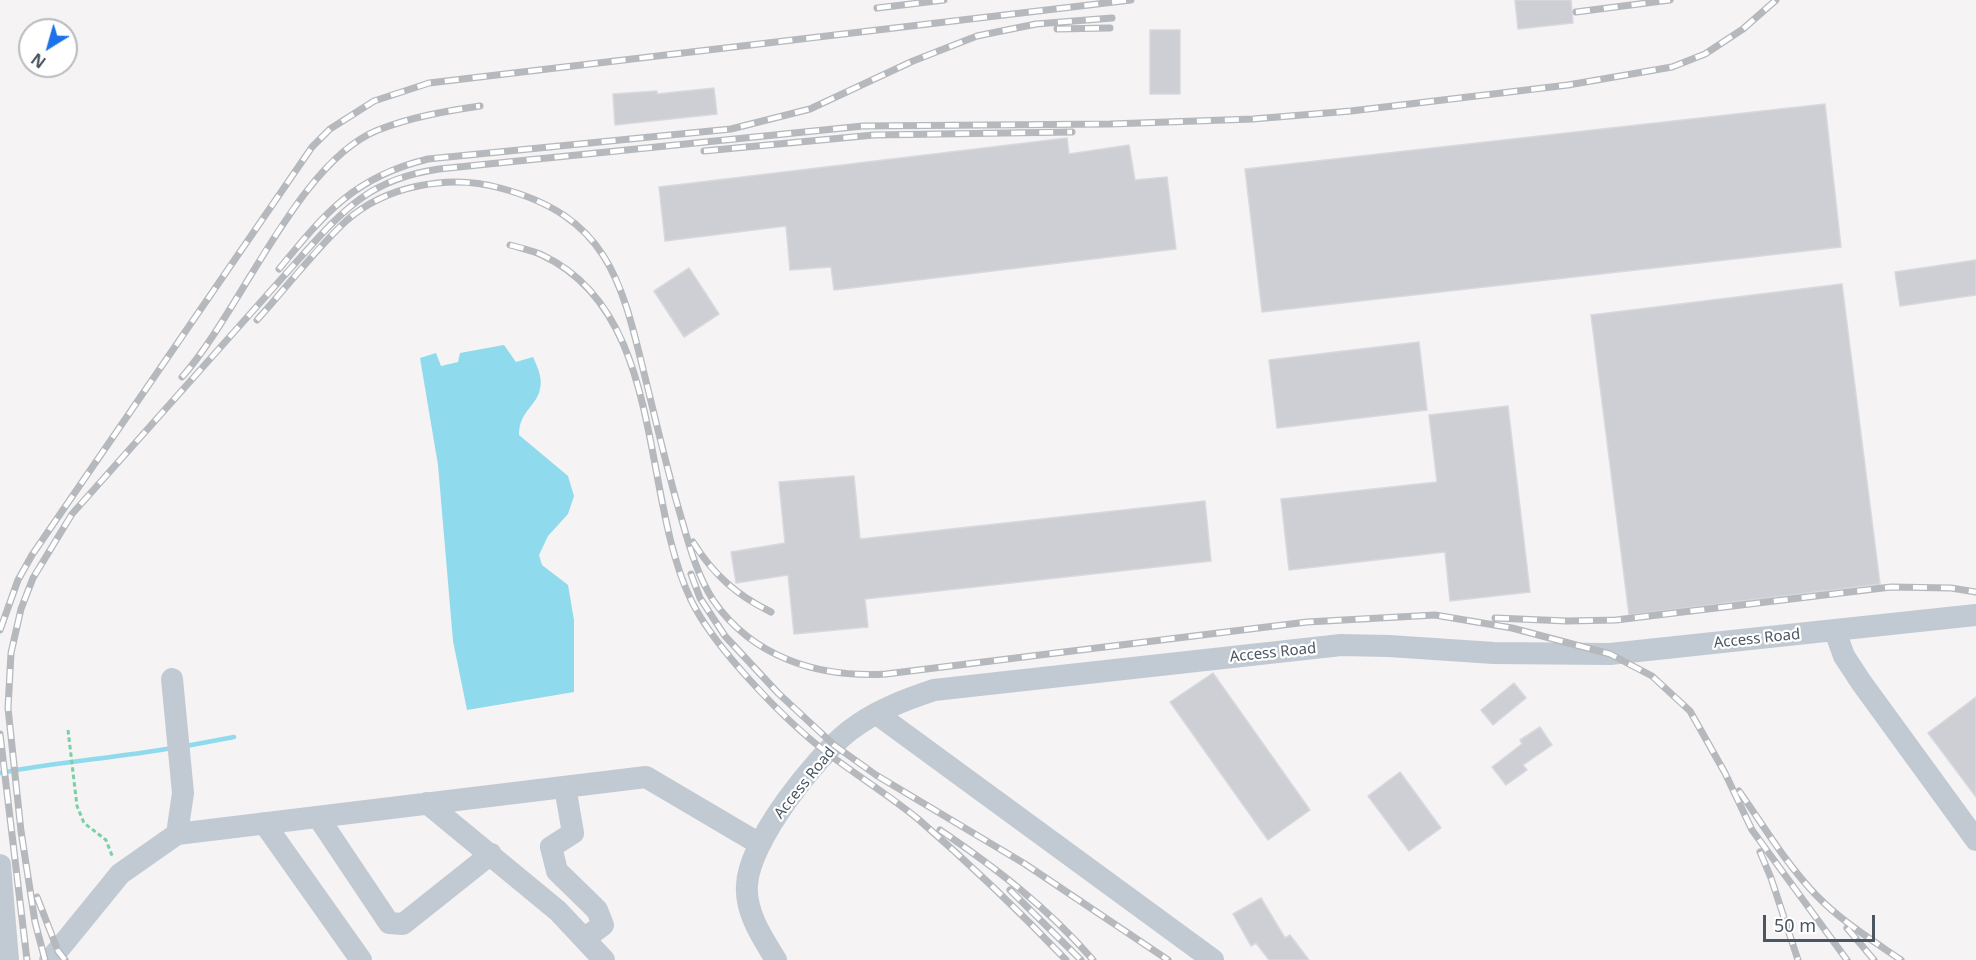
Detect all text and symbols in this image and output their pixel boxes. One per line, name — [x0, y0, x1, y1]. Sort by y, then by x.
north arrow — [18, 18, 78, 78]
text: N — [27, 48, 50, 73]
street label: Access Road — [1713, 626, 1801, 652]
street label: Access Road — [1229, 640, 1317, 666]
street label: Access Road — [771, 744, 839, 822]
scale bar — [1766, 903, 1878, 941]
text: 50 m — [1774, 913, 1816, 937]

